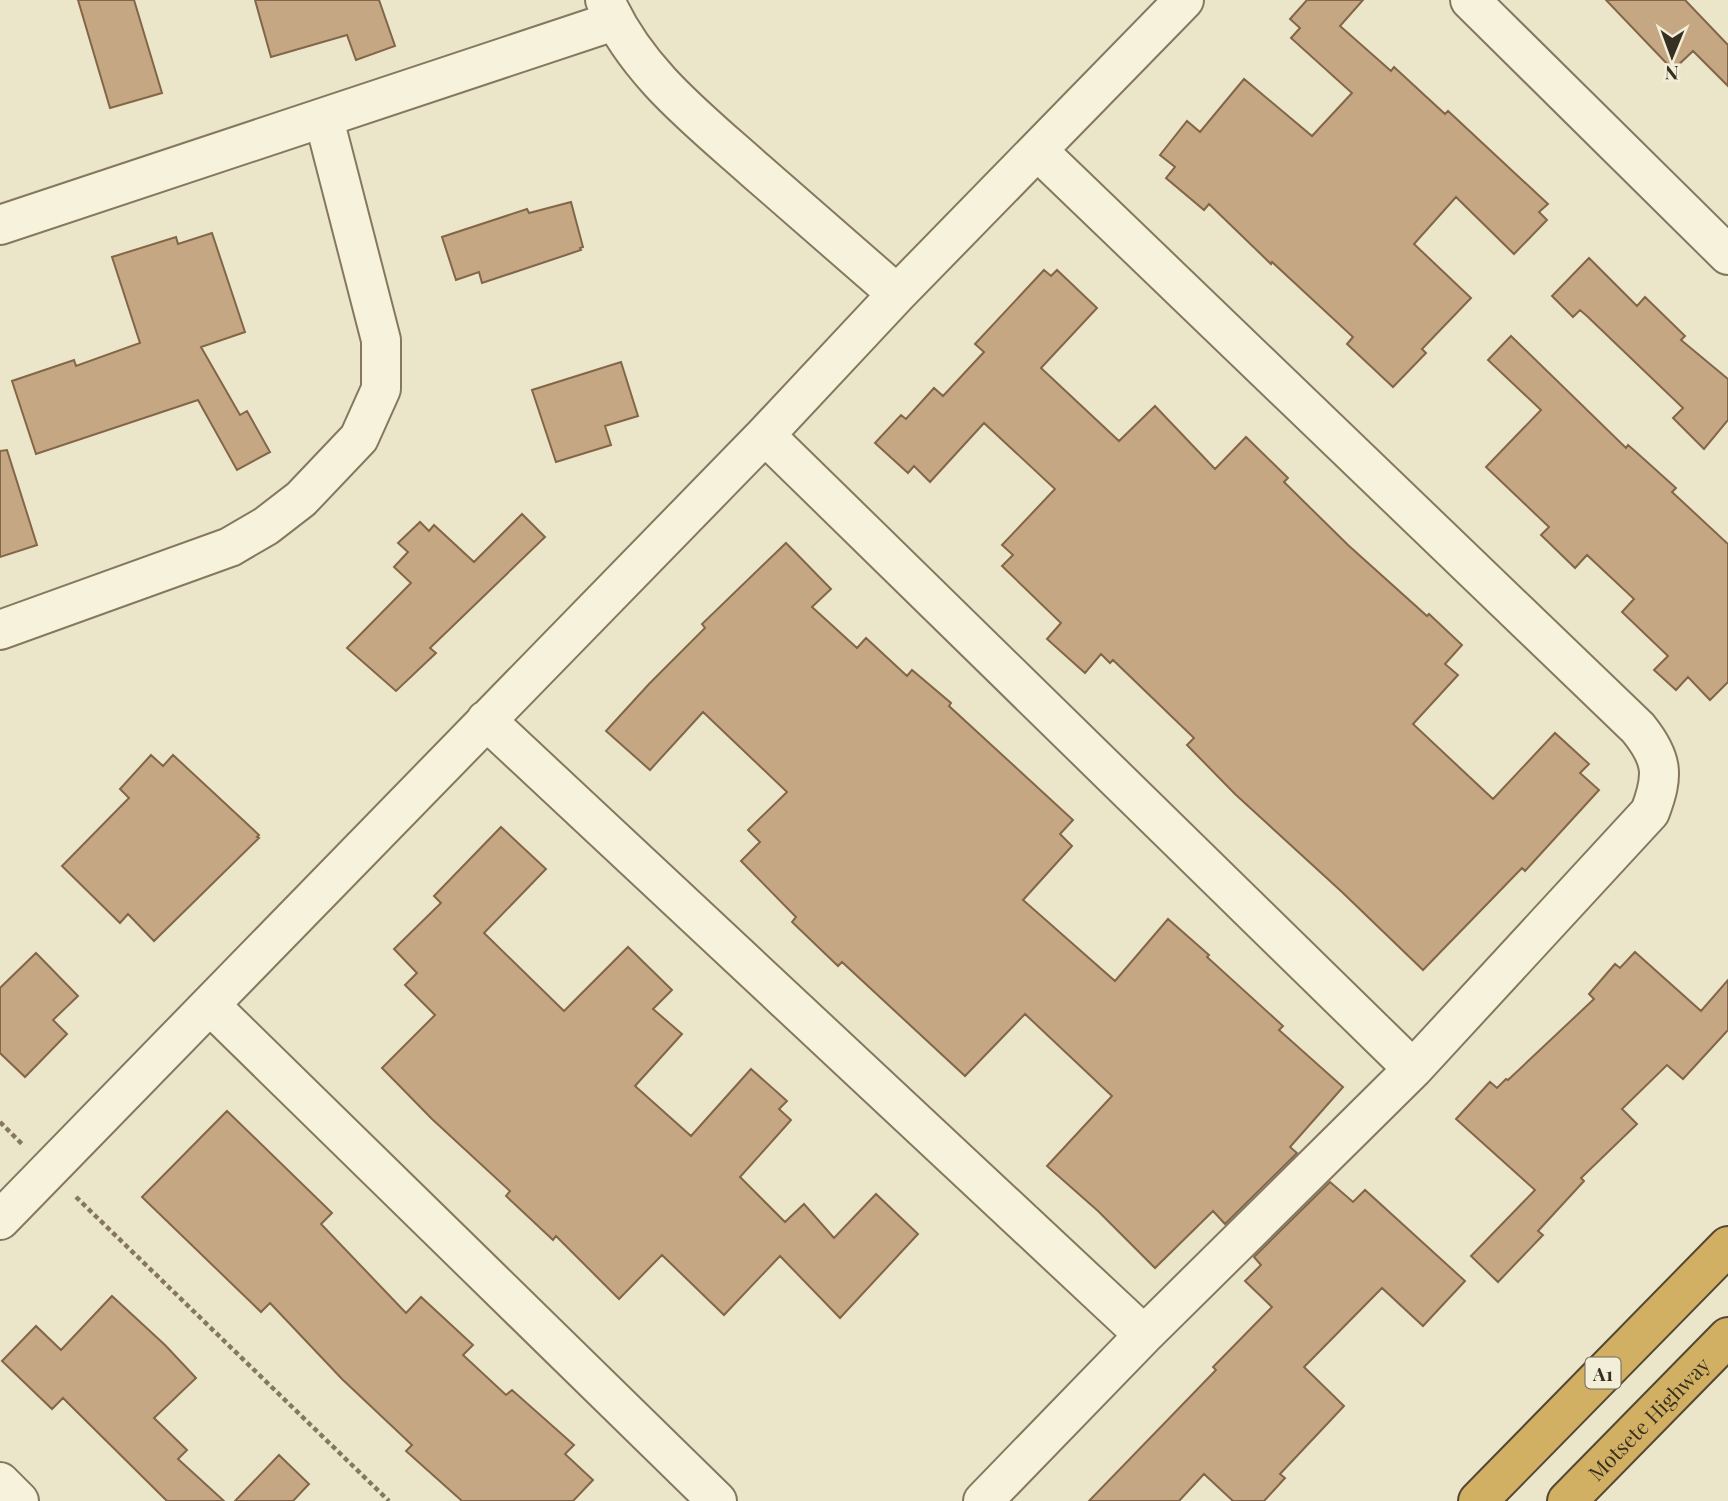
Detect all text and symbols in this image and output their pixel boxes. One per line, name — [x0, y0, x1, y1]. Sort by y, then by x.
north arrow — [1637, 21, 1707, 91]
text: N — [1664, 61, 1679, 87]
street label: Motsete Highway — [1581, 1350, 1715, 1486]
road number: A1 — [1586, 1358, 1620, 1388]

